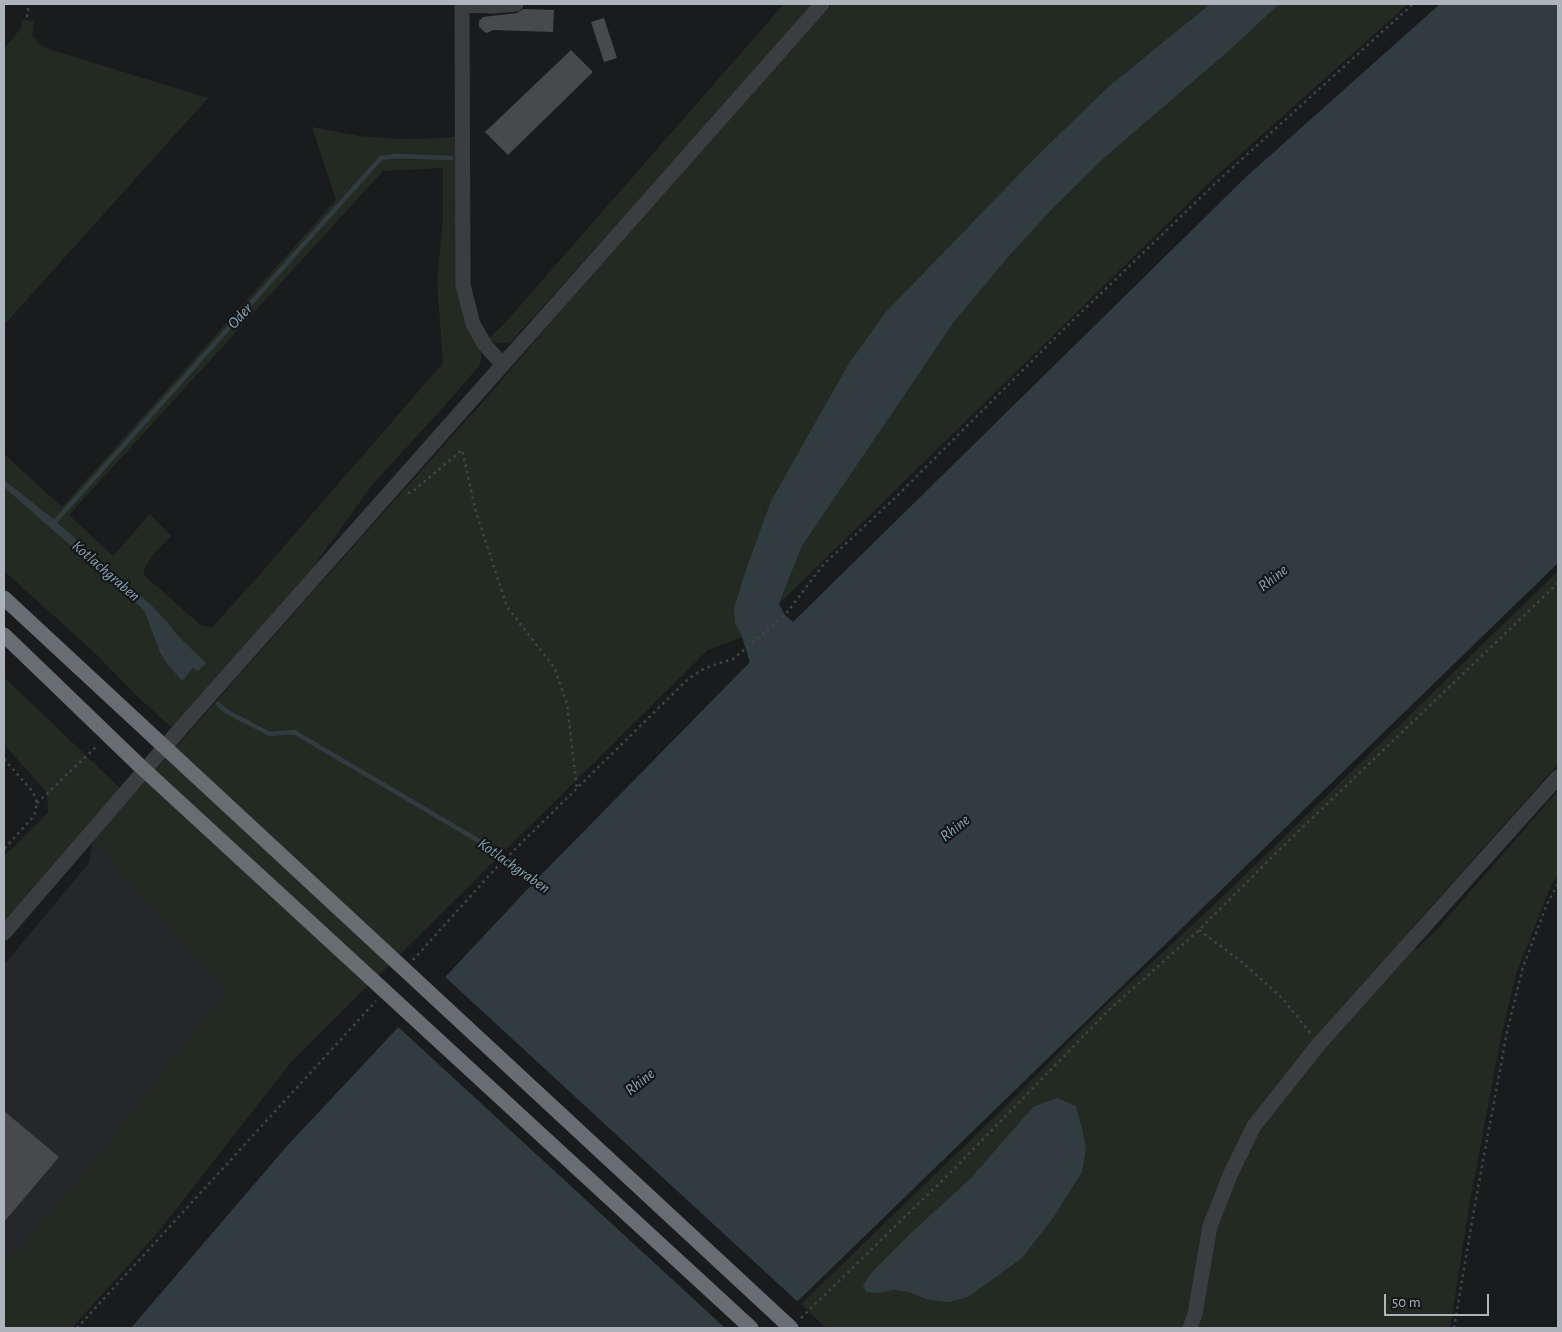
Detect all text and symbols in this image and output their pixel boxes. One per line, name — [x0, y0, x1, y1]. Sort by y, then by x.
water label: Oder — [223, 299, 257, 333]
water label: Kotlachgraben — [68, 536, 144, 606]
water label: Rhine — [1254, 560, 1292, 596]
water label: Rhine — [936, 810, 974, 846]
water label: Kotlachgraben — [474, 834, 554, 898]
water label: Rhine — [621, 1064, 659, 1100]
scale bar — [1387, 1284, 1492, 1316]
text: 50 m — [1392, 1295, 1421, 1310]

